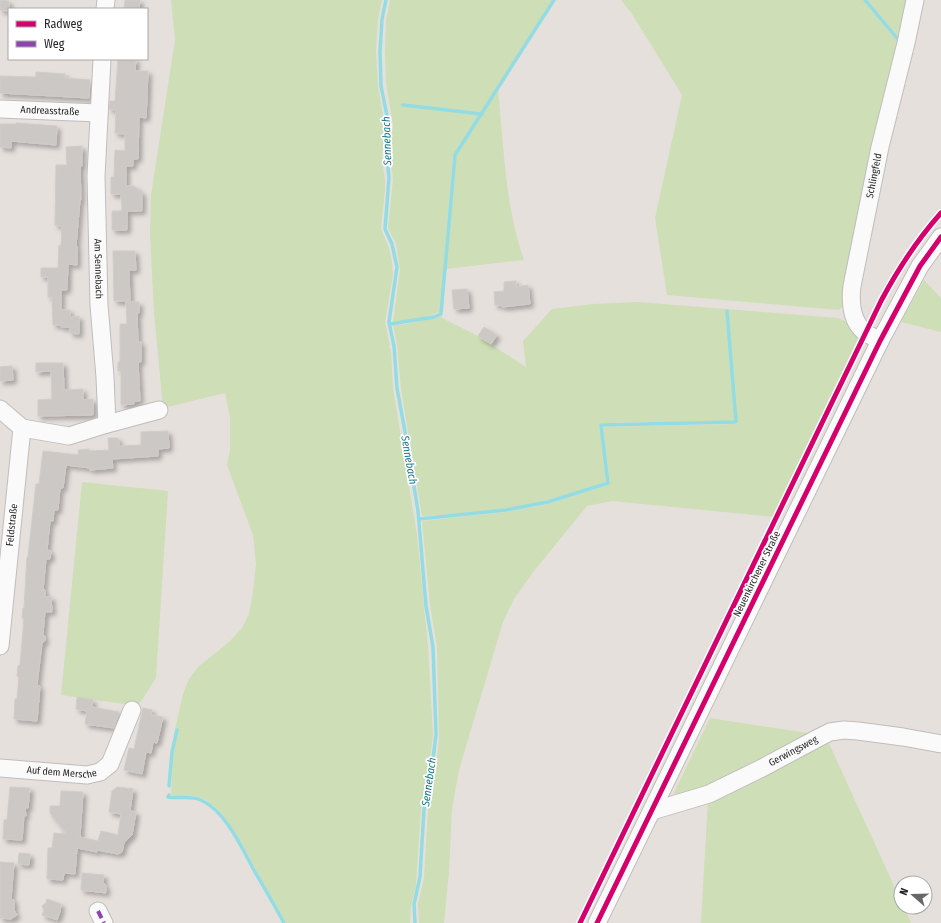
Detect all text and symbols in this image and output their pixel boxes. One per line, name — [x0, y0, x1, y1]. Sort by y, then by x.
legend — [8, 8, 148, 60]
text: Radweg — [44, 17, 83, 31]
text: Weg — [44, 37, 65, 51]
street label: Andreasstraße — [20, 104, 80, 118]
water label: Sennebach — [380, 116, 394, 167]
street label: Schlingfeld — [864, 152, 885, 199]
street label: Am Sennebach — [91, 238, 105, 299]
water label: Sennebach — [398, 434, 420, 486]
street label: Feldstraße — [4, 503, 20, 547]
street label: Neuenkirchener Straße — [731, 529, 783, 619]
street label: Gerwingsweg — [767, 733, 820, 769]
water label: Sennebach — [419, 756, 439, 808]
street label: Auf dem Mersche — [26, 764, 98, 781]
north arrow — [893, 875, 933, 915]
text: N — [897, 886, 911, 897]

